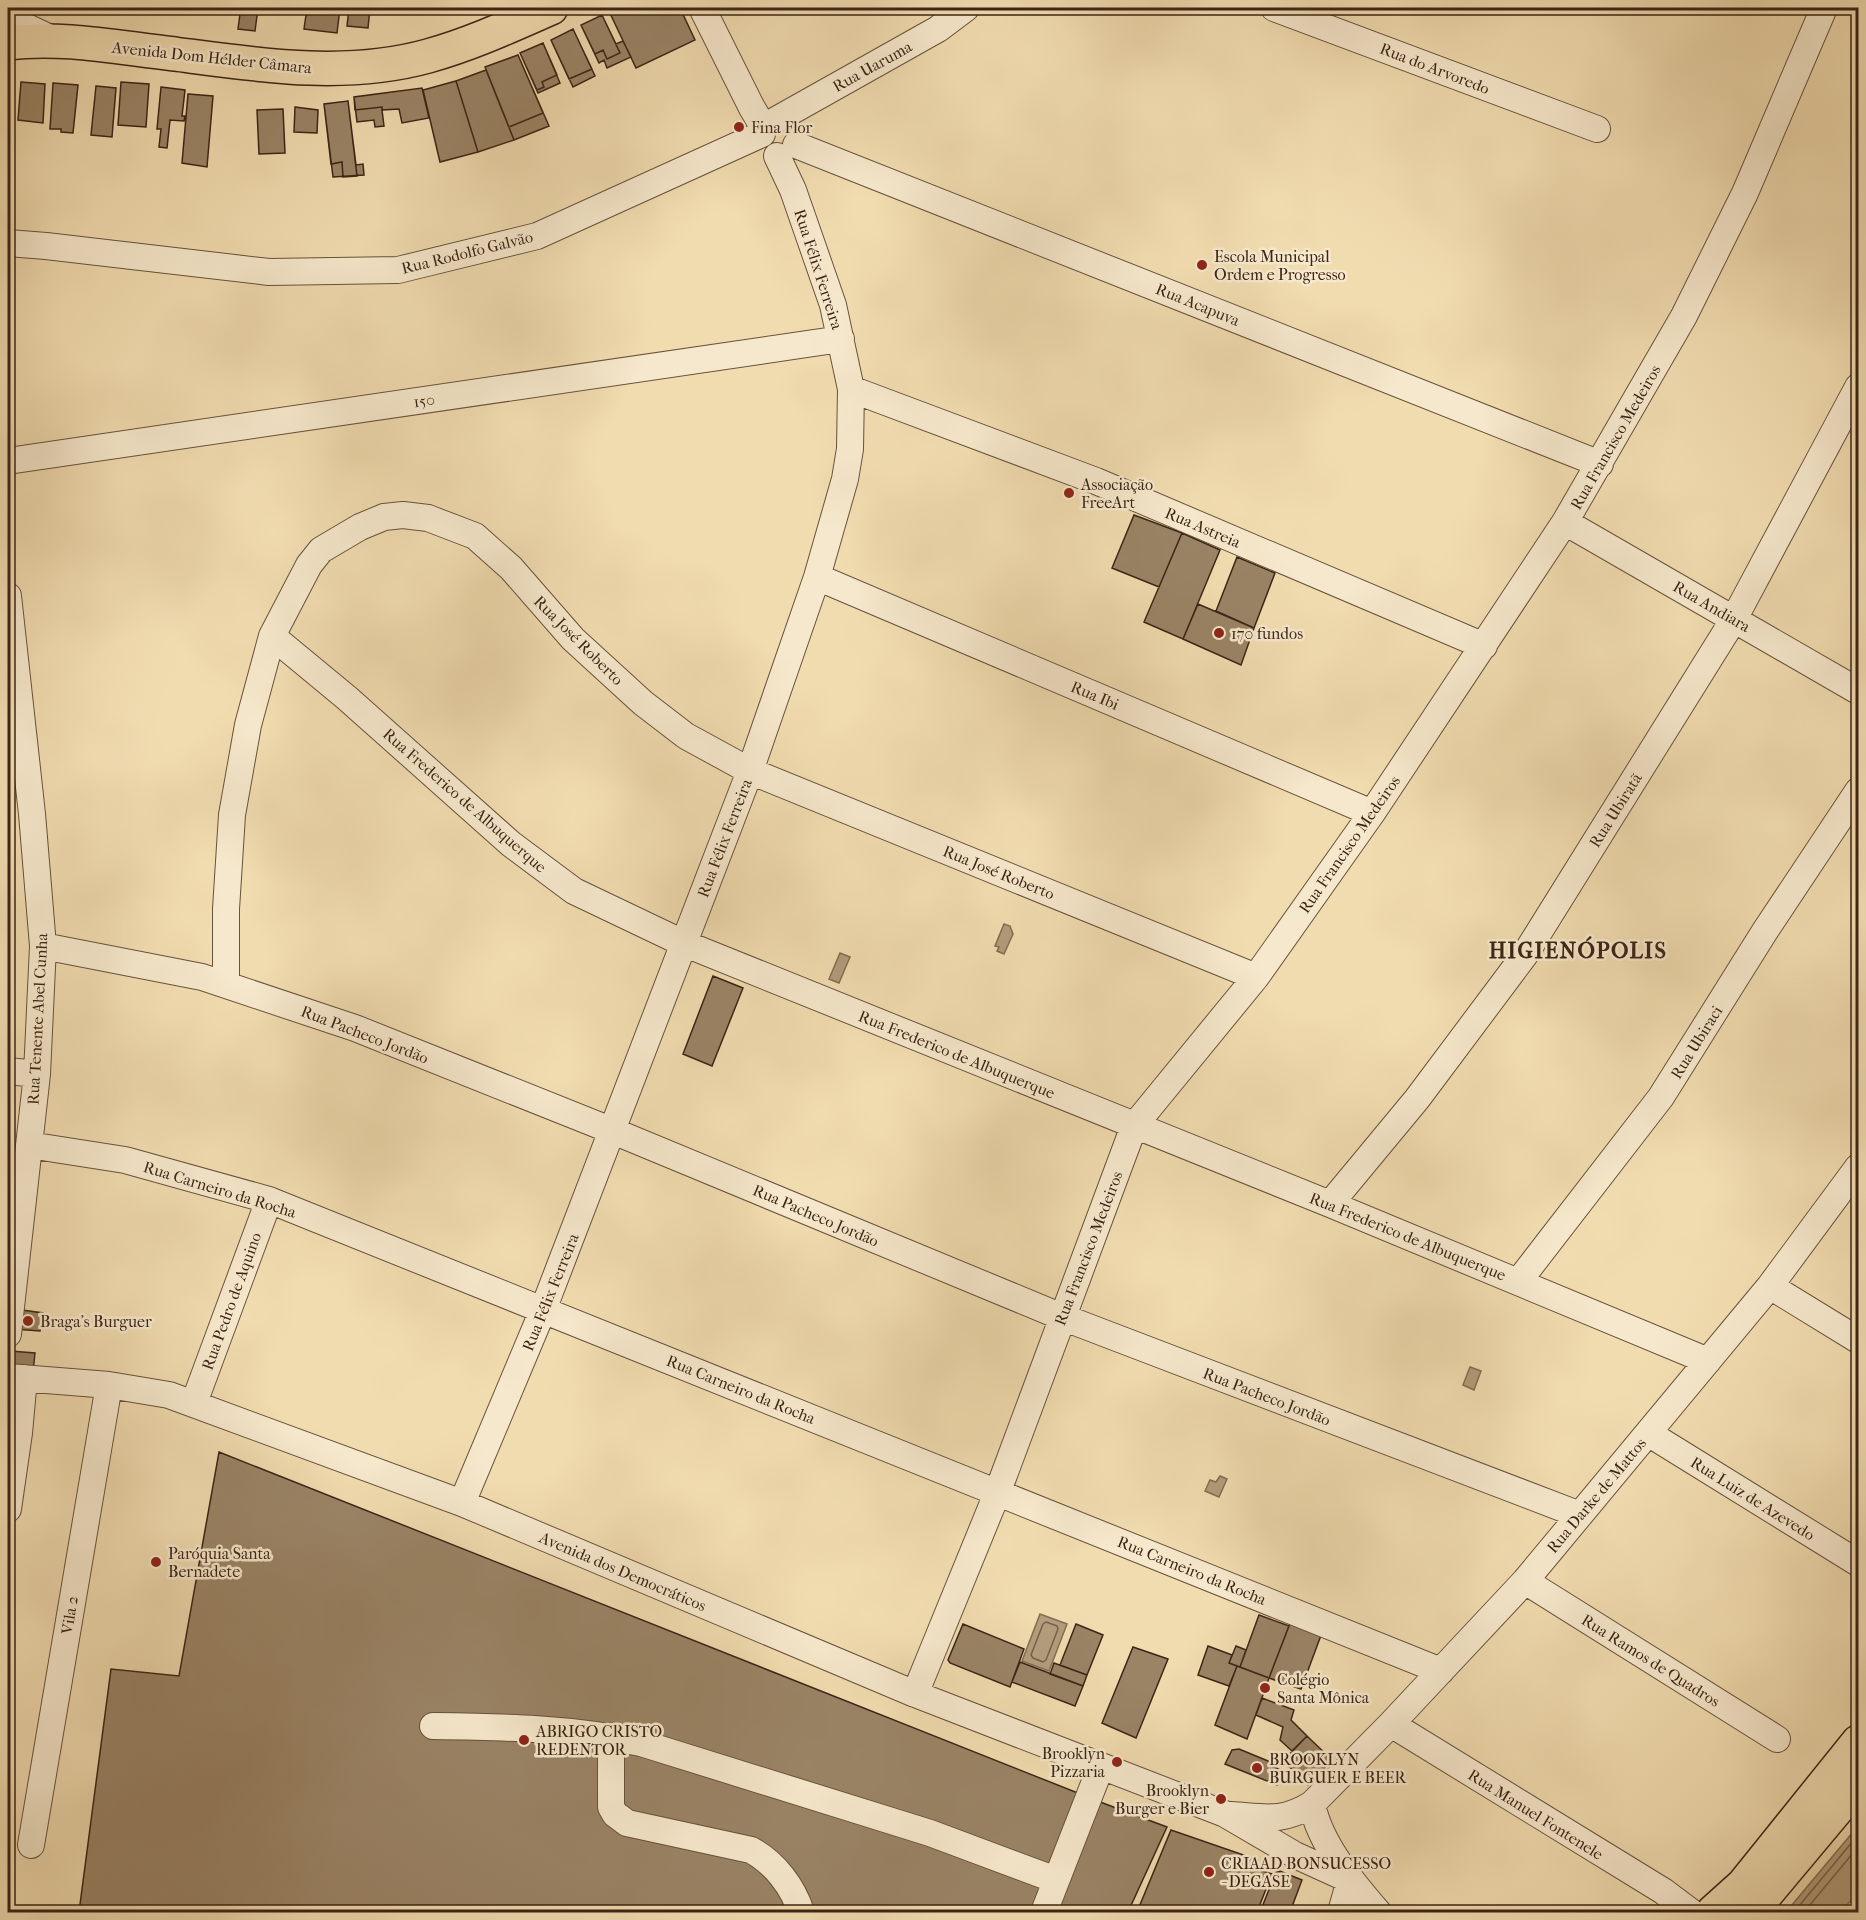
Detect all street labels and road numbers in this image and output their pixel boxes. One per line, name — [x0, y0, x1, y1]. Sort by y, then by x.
street label: Avenida Dom Hélder Câmara — [110, 37, 313, 77]
street label: Rua Uaruma — [829, 37, 916, 96]
street label: Rua do Arvoredo — [1377, 39, 1492, 98]
street label: Rua Félix Ferreira — [790, 207, 847, 332]
street label: Rua Rodolfo Galvão — [399, 227, 535, 278]
street label: Rua Acapuva — [1153, 279, 1243, 330]
street label: Rua Francisco Medeiros — [1566, 361, 1665, 513]
street label: 150 — [412, 390, 436, 411]
street label: Rua Astreia — [1162, 503, 1244, 552]
street label: Rua Andiara — [1670, 577, 1754, 636]
street label: Rua José Roberto — [530, 592, 627, 689]
street label: Rua Ibi — [1068, 677, 1122, 714]
street label: Rua Frederico de Albuquerque — [379, 724, 550, 877]
street label: Rua Ubiratã — [1585, 769, 1646, 851]
street label: Rua Francisco Medeiros — [1295, 772, 1404, 917]
street label: Rua Félix Ferreira — [693, 776, 756, 900]
street label: Rua José Roberto — [940, 841, 1057, 904]
street label: Rua Tenente Abel Cunha — [24, 932, 52, 1105]
street label: Rua Pacheco Jordão — [298, 1001, 431, 1068]
street label: Rua Ubiraci — [1666, 1002, 1727, 1082]
street label: Rua Frederico de Albuquerque — [856, 1006, 1058, 1103]
street label: Rua Carneiro da Rocha — [141, 1157, 299, 1222]
street label: Rua Francisco Medeiros — [1050, 1168, 1127, 1328]
street label: Rua Pacheco Jordão — [750, 1180, 882, 1251]
street label: Rua Frederico de Albuquerque — [1307, 1188, 1509, 1285]
street label: Rua Pedro de Aquino — [198, 1230, 265, 1373]
street label: Rua Félix Ferreira — [518, 1230, 583, 1354]
street label: Rua Carneiro da Rocha — [664, 1351, 819, 1428]
street label: Rua Pacheco Jordão — [1200, 1363, 1333, 1430]
street label: Rua Darke de Mattos — [1543, 1434, 1650, 1557]
street label: Rua Luiz de Azevedo — [1687, 1453, 1818, 1544]
street label: Avenida dos Democráticos — [536, 1527, 709, 1615]
street label: Rua Carneiro da Rocha — [1115, 1532, 1270, 1609]
street label: Vila 2 — [57, 1595, 82, 1637]
street label: Rua Ramos de Quadros — [1578, 1610, 1723, 1711]
street label: Rua Manuel Fontenele — [1465, 1765, 1607, 1864]

